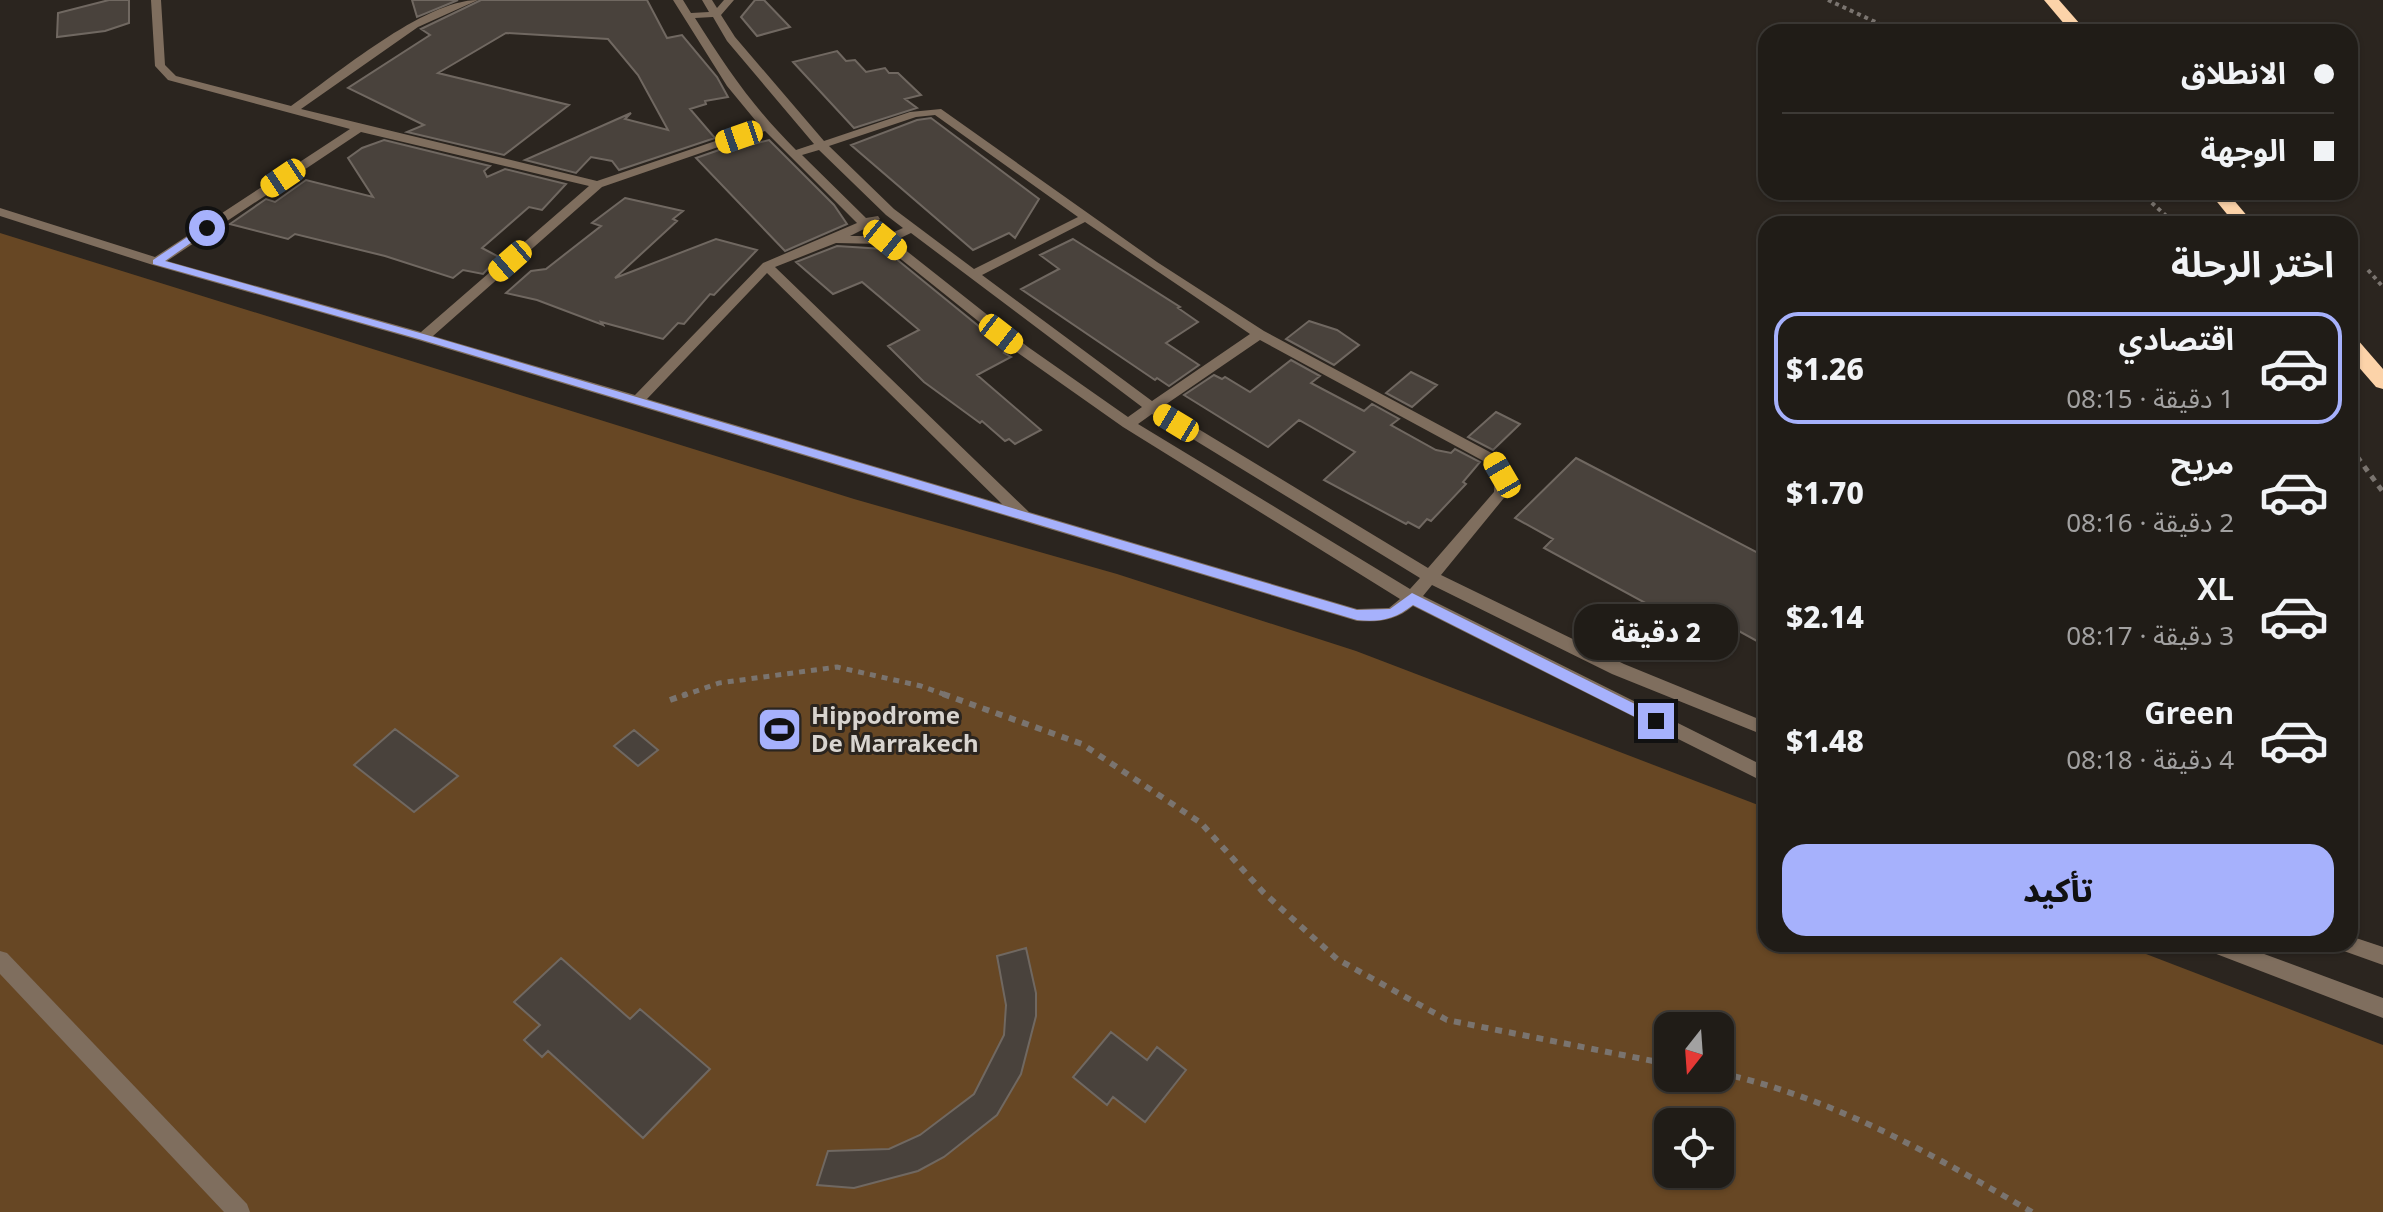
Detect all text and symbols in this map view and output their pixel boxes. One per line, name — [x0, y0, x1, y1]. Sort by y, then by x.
text: الانطلاق — [2181, 52, 2286, 93]
car — [712, 118, 766, 156]
text: الوجهة — [2201, 129, 2286, 170]
car — [256, 155, 310, 201]
route start — [189, 210, 225, 246]
car — [859, 216, 911, 264]
car — [484, 236, 536, 286]
text: اختر الرحلة — [2171, 239, 2334, 288]
car — [975, 310, 1027, 358]
text: اقتصادي — [2119, 318, 2234, 359]
icon: car — [2258, 332, 2330, 404]
text: $1.26 — [1786, 348, 1864, 389]
text: 1 دقيقة · 08:15 — [2066, 380, 2234, 416]
car — [1149, 400, 1203, 446]
text: مريح — [2171, 442, 2234, 483]
car — [1480, 448, 1524, 502]
icon: car — [2258, 456, 2330, 528]
text: $1.70 — [1786, 472, 1864, 513]
text: 2 دقيقة · 08:16 — [2066, 504, 2234, 540]
text: XL — [2197, 568, 2234, 609]
icon: car — [2258, 580, 2330, 652]
text: $2.14 — [1786, 596, 1864, 637]
callout: 2 دقيقة — [1574, 605, 1738, 661]
text: 2 دقيقة — [1611, 614, 1701, 650]
text: 3 دقيقة · 08:17 — [2066, 617, 2234, 653]
text: Green — [2144, 692, 2234, 733]
place label: Hippodrome De Marrakech — [811, 698, 979, 759]
route end — [1638, 703, 1674, 739]
icon: car — [2258, 704, 2330, 776]
sports icon: Hippodrome De Marrakech — [756, 706, 804, 754]
text: $1.48 — [1786, 720, 1864, 761]
text: 4 دقيقة · 08:18 — [2066, 741, 2234, 777]
button: تأكيد — [1782, 844, 2334, 936]
north arrow — [1654, 1012, 1734, 1092]
map controls — [1654, 1012, 1734, 1188]
button: locate — [1654, 1108, 1734, 1188]

